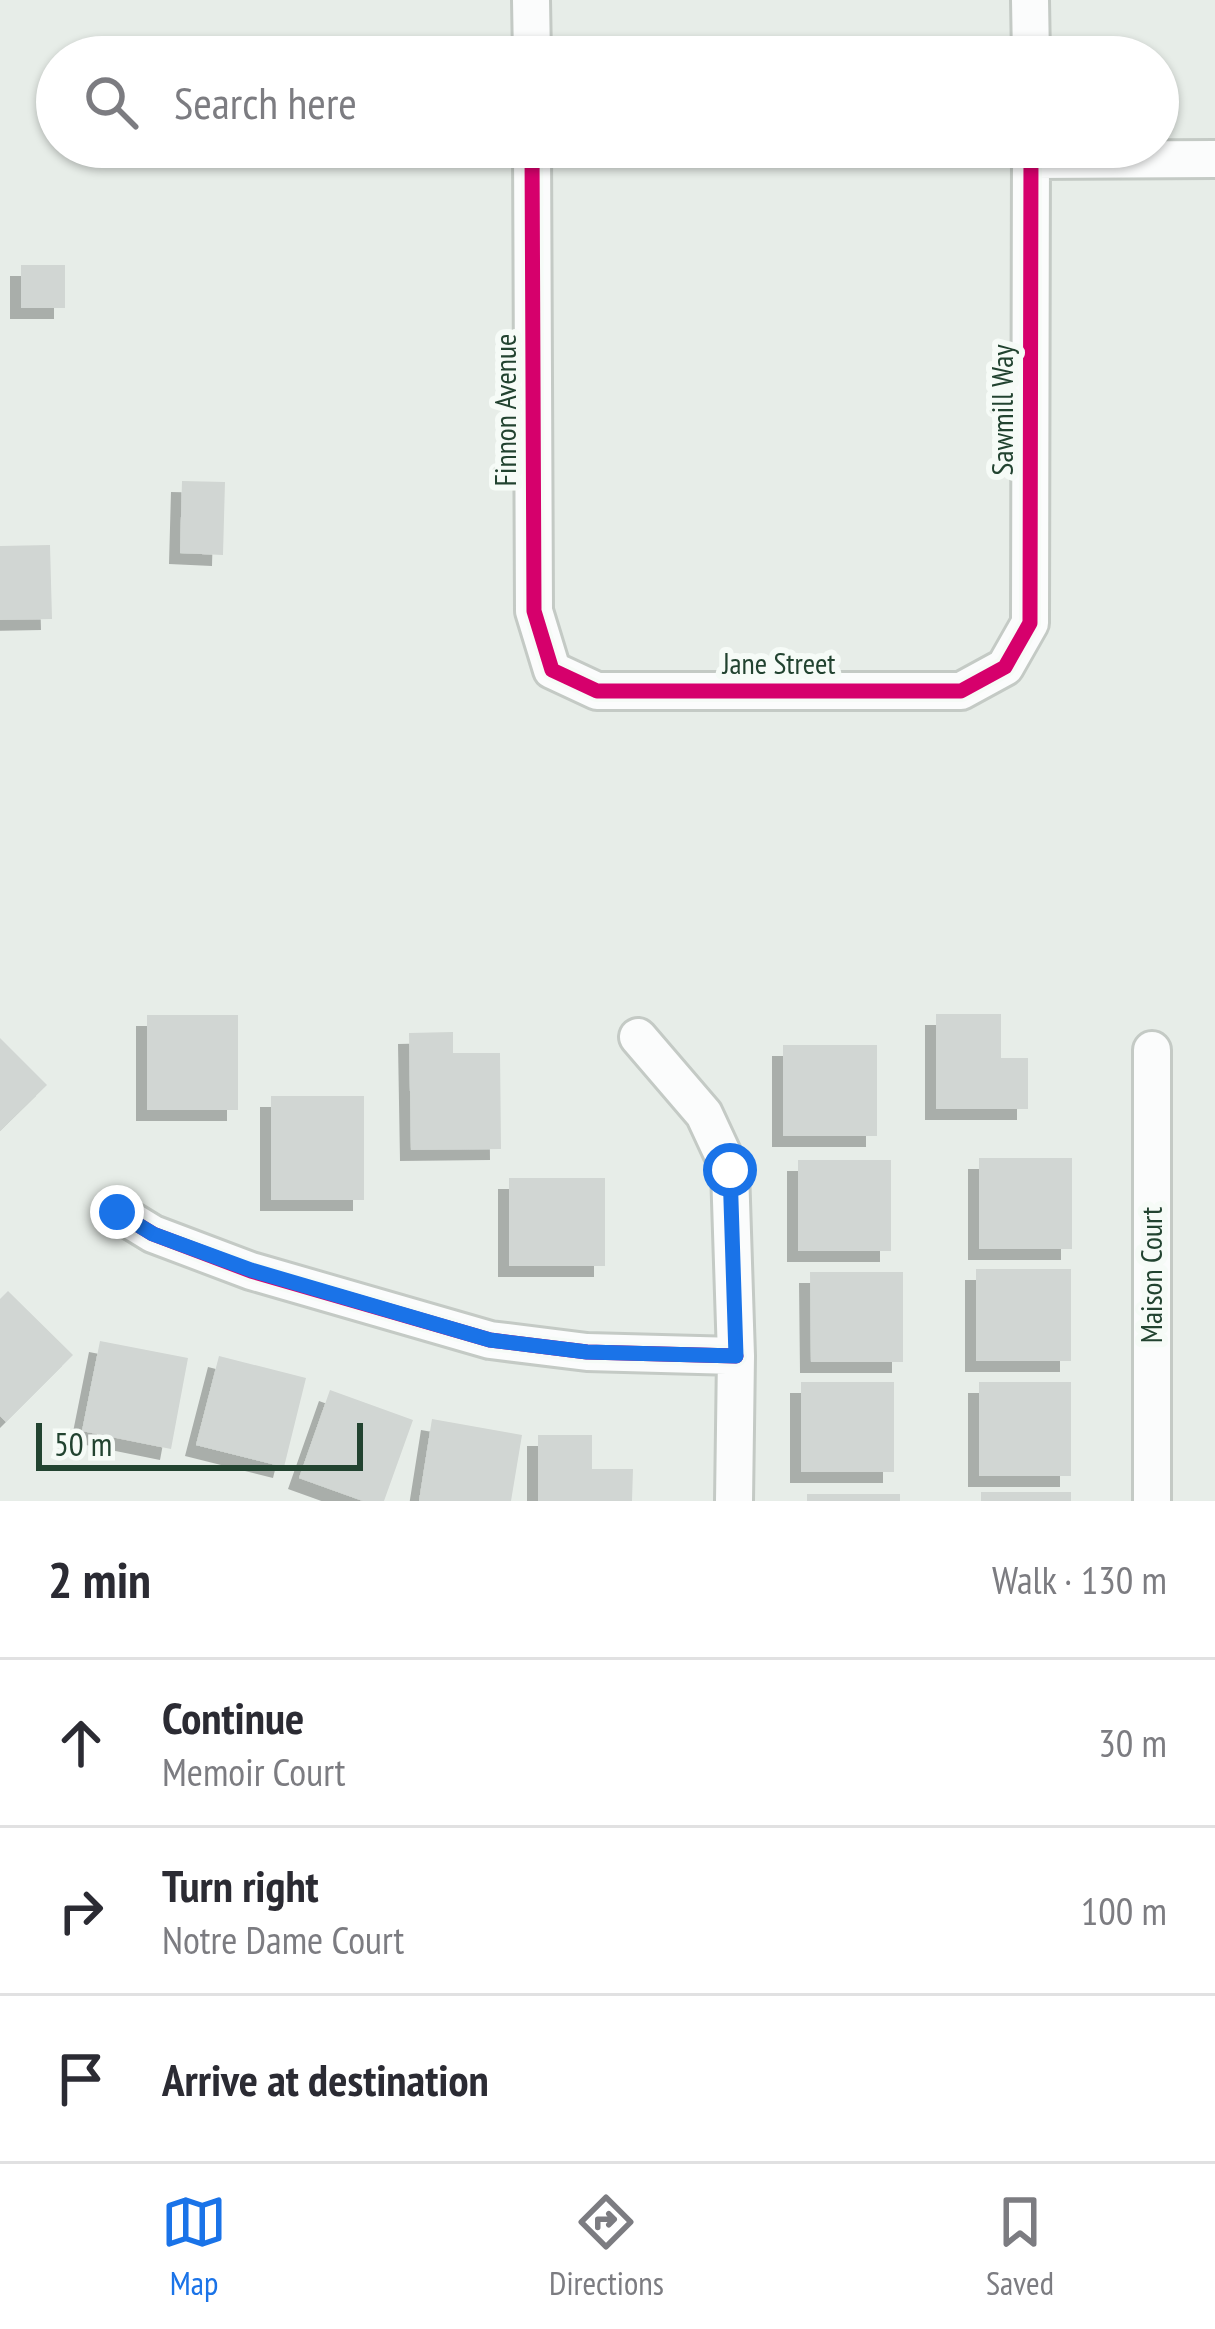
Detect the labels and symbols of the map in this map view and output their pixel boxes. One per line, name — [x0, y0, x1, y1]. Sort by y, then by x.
street label: Finnon Avenue — [485, 334, 524, 486]
street label: Sawmill Way — [982, 344, 1021, 475]
street label: Jane Street — [721, 643, 836, 682]
route start — [703, 1143, 757, 1197]
route end — [90, 1185, 144, 1239]
street label: Maison Court — [1131, 1206, 1170, 1343]
scale bar — [36, 1417, 363, 1470]

